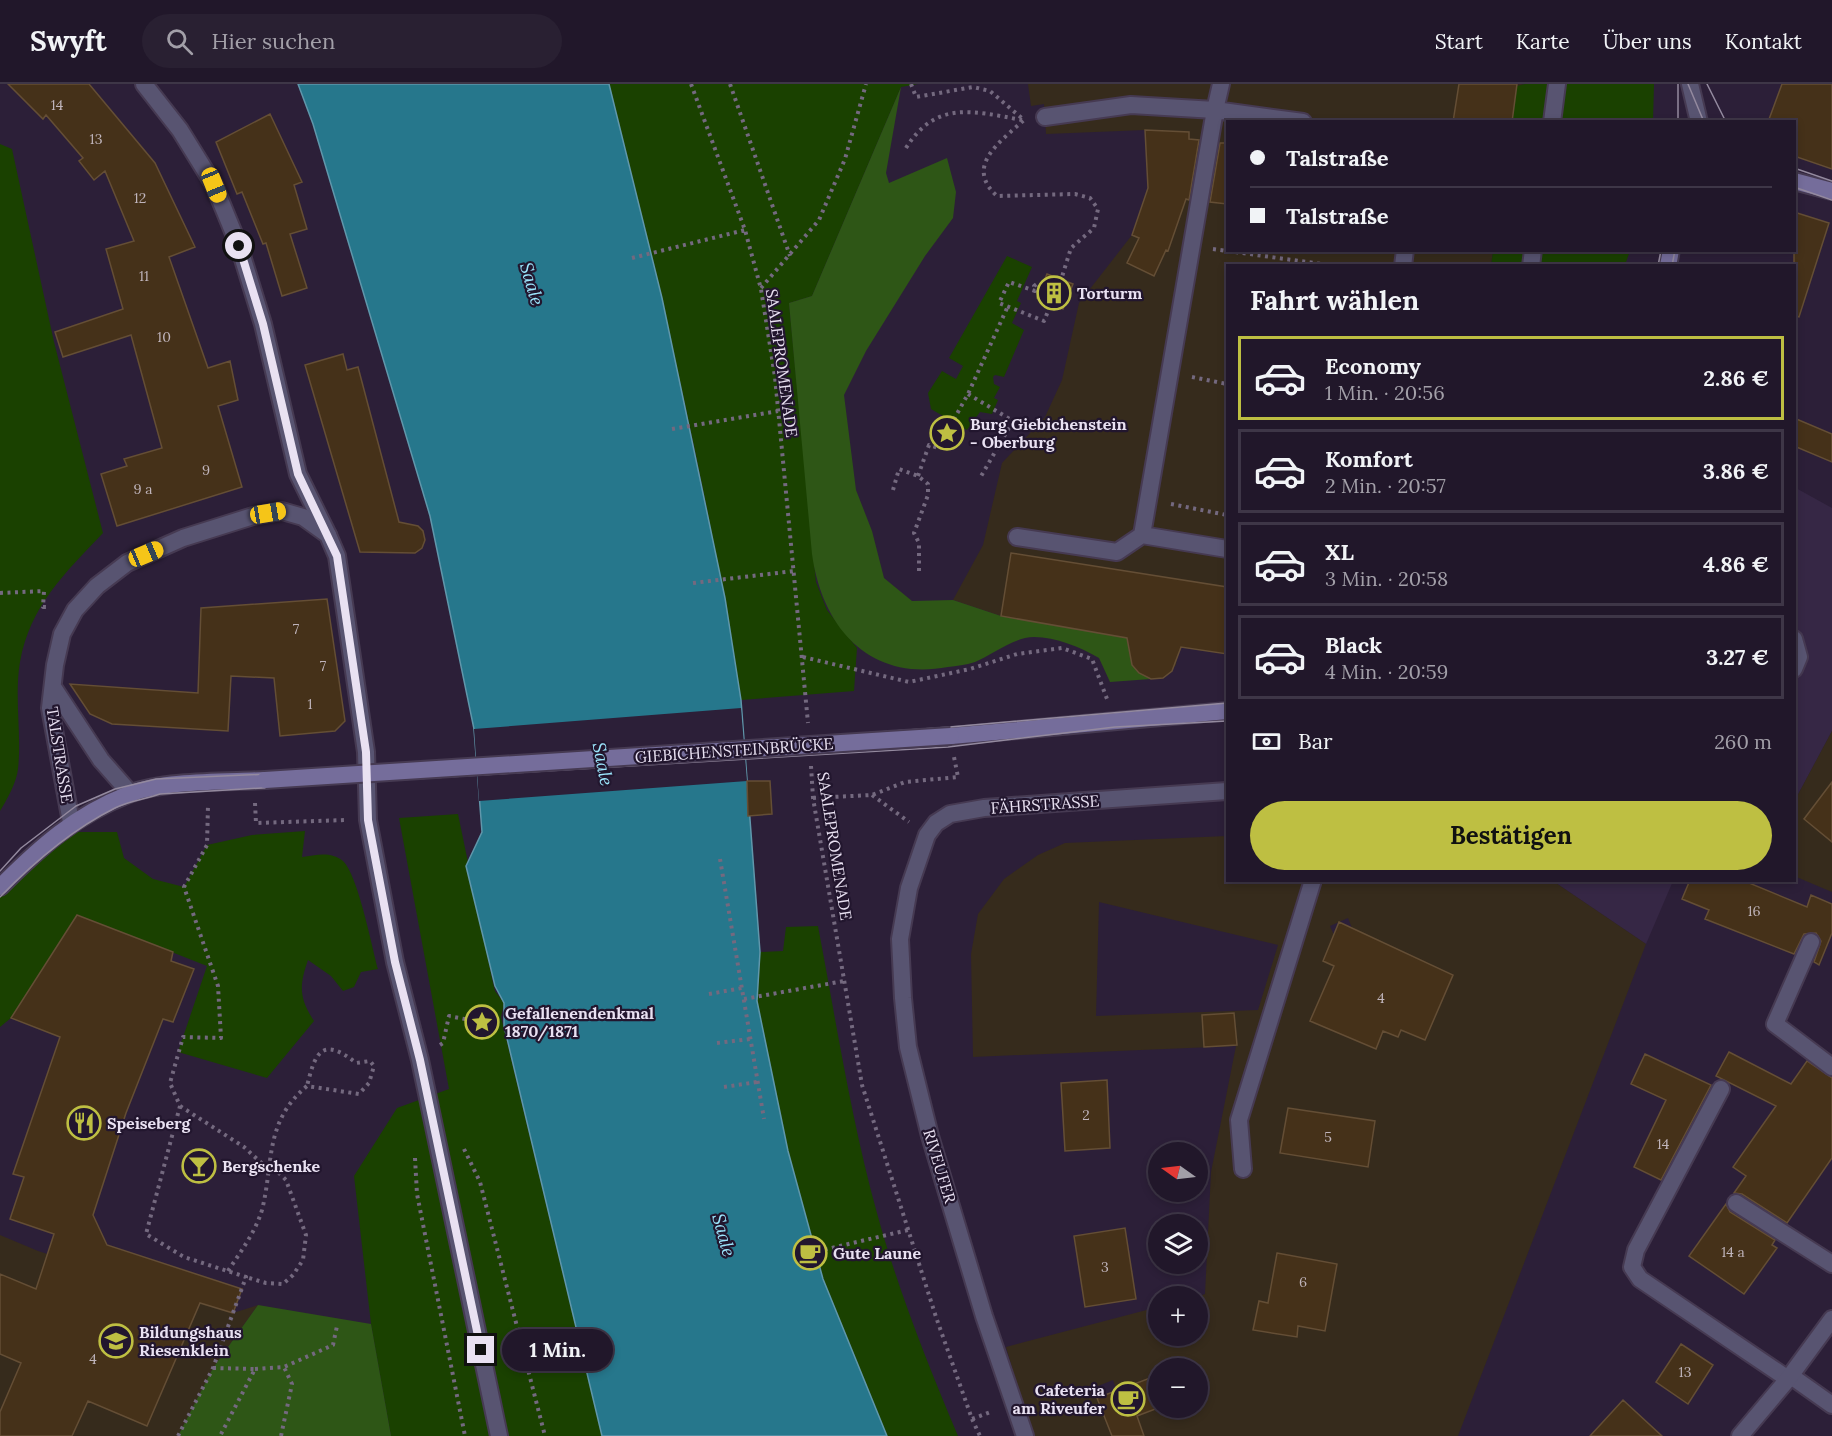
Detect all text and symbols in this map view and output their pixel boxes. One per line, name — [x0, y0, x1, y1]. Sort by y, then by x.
search box — [142, 14, 562, 68]
text: Swyft — [30, 23, 106, 59]
icon: search — [163, 25, 196, 58]
text: Hier suchen — [211, 27, 335, 55]
text: Start — [1435, 28, 1483, 55]
text: Karte — [1516, 28, 1570, 55]
text: Über uns — [1603, 28, 1692, 55]
text: Kontakt — [1725, 28, 1802, 55]
house number: 14 — [51, 96, 64, 114]
house number: 13 — [90, 130, 103, 148]
text: Talstraße — [1286, 144, 1389, 172]
car — [199, 165, 229, 205]
house number: 12 — [134, 189, 146, 207]
text: Talstraße — [1286, 202, 1389, 230]
route start — [225, 232, 252, 259]
water label: Saale — [515, 260, 549, 308]
house number: 11 — [139, 267, 149, 285]
building icon: Torturm — [1036, 275, 1072, 311]
place label: Torturm — [1077, 283, 1142, 303]
text: Fahrt wählen — [1250, 283, 1419, 317]
street label: SAALEPROMENADE — [762, 287, 802, 439]
house number: 10 — [157, 328, 171, 346]
icon: car — [1253, 351, 1307, 405]
text: Economy — [1325, 352, 1421, 380]
text: 2.86 € — [1703, 364, 1769, 392]
text: 1 Min. · 20:56 — [1325, 380, 1445, 405]
place label: Burg Giebichenstein - Oberburg — [970, 414, 1127, 452]
place icon: Burg Giebichenstein - Oberburg — [929, 415, 965, 451]
icon: car — [1253, 444, 1307, 498]
text: Komfort — [1325, 445, 1413, 473]
text: 3.86 € — [1703, 457, 1769, 485]
house number: 9 — [202, 461, 210, 479]
text: 2 Min. · 20:57 — [1325, 473, 1446, 498]
house number: 9 a — [134, 480, 153, 498]
car — [249, 501, 287, 525]
icon: car — [1253, 537, 1307, 591]
text: XL — [1325, 538, 1354, 566]
car — [126, 539, 166, 569]
text: 4.86 € — [1703, 550, 1769, 578]
text: 3 Min. · 20:58 — [1325, 566, 1448, 591]
house number: 7 — [293, 620, 300, 638]
icon: car — [1253, 630, 1307, 684]
text: Black — [1325, 631, 1382, 659]
text: 3.27 € — [1706, 643, 1769, 671]
house number: 7 — [320, 657, 327, 675]
text: 4 Min. · 20:59 — [1325, 659, 1448, 684]
house number: 1 — [307, 695, 313, 713]
street label: TALSTRASSE — [43, 705, 77, 805]
icon: cash — [1250, 725, 1283, 758]
text: Bar — [1298, 727, 1333, 755]
text: 260 m — [1714, 729, 1772, 754]
street label: GIEBICHENSTEINBRÜCKE — [634, 733, 834, 767]
water label: Saale — [588, 740, 618, 788]
street label: SAALEPROMENADE — [813, 770, 857, 922]
street label: FÄHRSTRASSE — [990, 790, 1100, 818]
button: Bestätigen — [1250, 801, 1772, 870]
house number: 16 — [1747, 902, 1761, 920]
house number: 4 — [1377, 989, 1385, 1007]
place label: Gefallenendenkmal 1870/1871 — [505, 1003, 654, 1042]
place icon: Gefallenendenkmal 1870/1871 — [464, 1004, 500, 1040]
restaurant icon: Speiseberg — [66, 1105, 102, 1141]
house number: 2 — [1082, 1106, 1090, 1124]
place label: Speiseberg — [107, 1113, 192, 1133]
street label: RIVEUFER — [919, 1126, 961, 1206]
house number: 5 — [1324, 1128, 1332, 1146]
house number: 14 — [1657, 1135, 1670, 1153]
north arrow — [1148, 1142, 1208, 1202]
map controls — [1148, 1142, 1208, 1418]
bar icon: Bergschenke — [181, 1148, 217, 1184]
place label: Bergschenke — [222, 1156, 320, 1176]
water label: Saale — [707, 1211, 741, 1259]
button: layers — [1148, 1214, 1208, 1274]
cafe icon: Gute Laune — [792, 1235, 828, 1271]
place label: Gute Laune — [833, 1243, 921, 1263]
house number: 14 a — [1721, 1243, 1745, 1261]
house number: 3 — [1101, 1258, 1109, 1276]
house number: 6 — [1299, 1273, 1307, 1291]
button: + — [1148, 1286, 1208, 1346]
place label: Bildungshaus Riesenklein — [139, 1322, 242, 1360]
school or university icon: Bildungshaus Riesenklein — [98, 1323, 134, 1359]
callout: 1 Min. — [502, 1329, 613, 1371]
route end — [467, 1336, 494, 1363]
text: 1 Min. — [529, 1337, 586, 1362]
house number: 4 — [89, 1350, 97, 1368]
button: − — [1148, 1358, 1208, 1418]
house number: 13 — [1679, 1363, 1692, 1381]
place label: Cafeteria am Riveufer — [1013, 1380, 1106, 1418]
cafe icon: Cafeteria am Riveufer — [1110, 1381, 1146, 1417]

